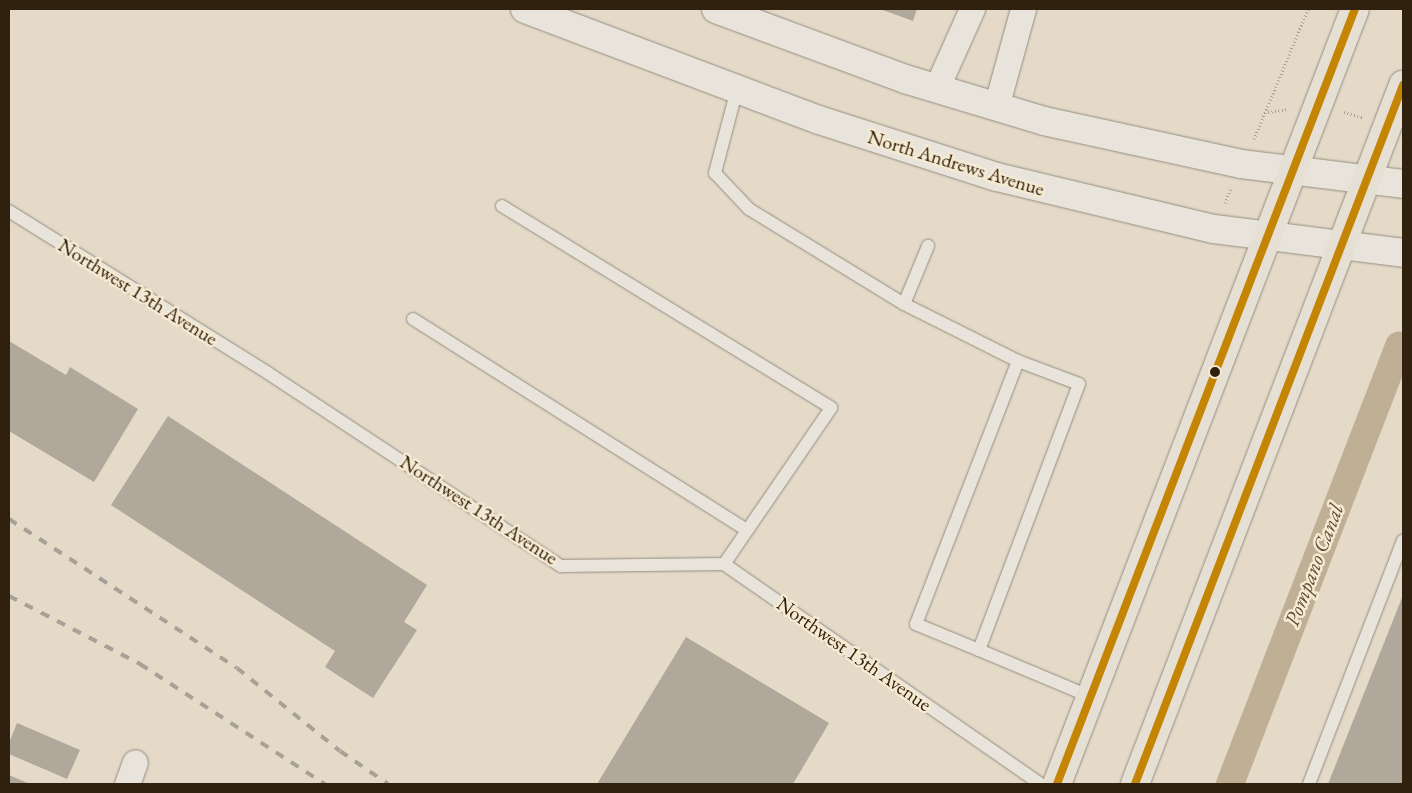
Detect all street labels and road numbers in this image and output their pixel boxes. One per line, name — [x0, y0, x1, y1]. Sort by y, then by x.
street label: North Andrews Avenue — [865, 125, 1047, 201]
street label: Northwest 13th Avenue — [54, 233, 222, 351]
street label: Northwest 13th Avenue — [396, 450, 562, 570]
street label: Northwest 13th Avenue — [772, 592, 936, 716]

